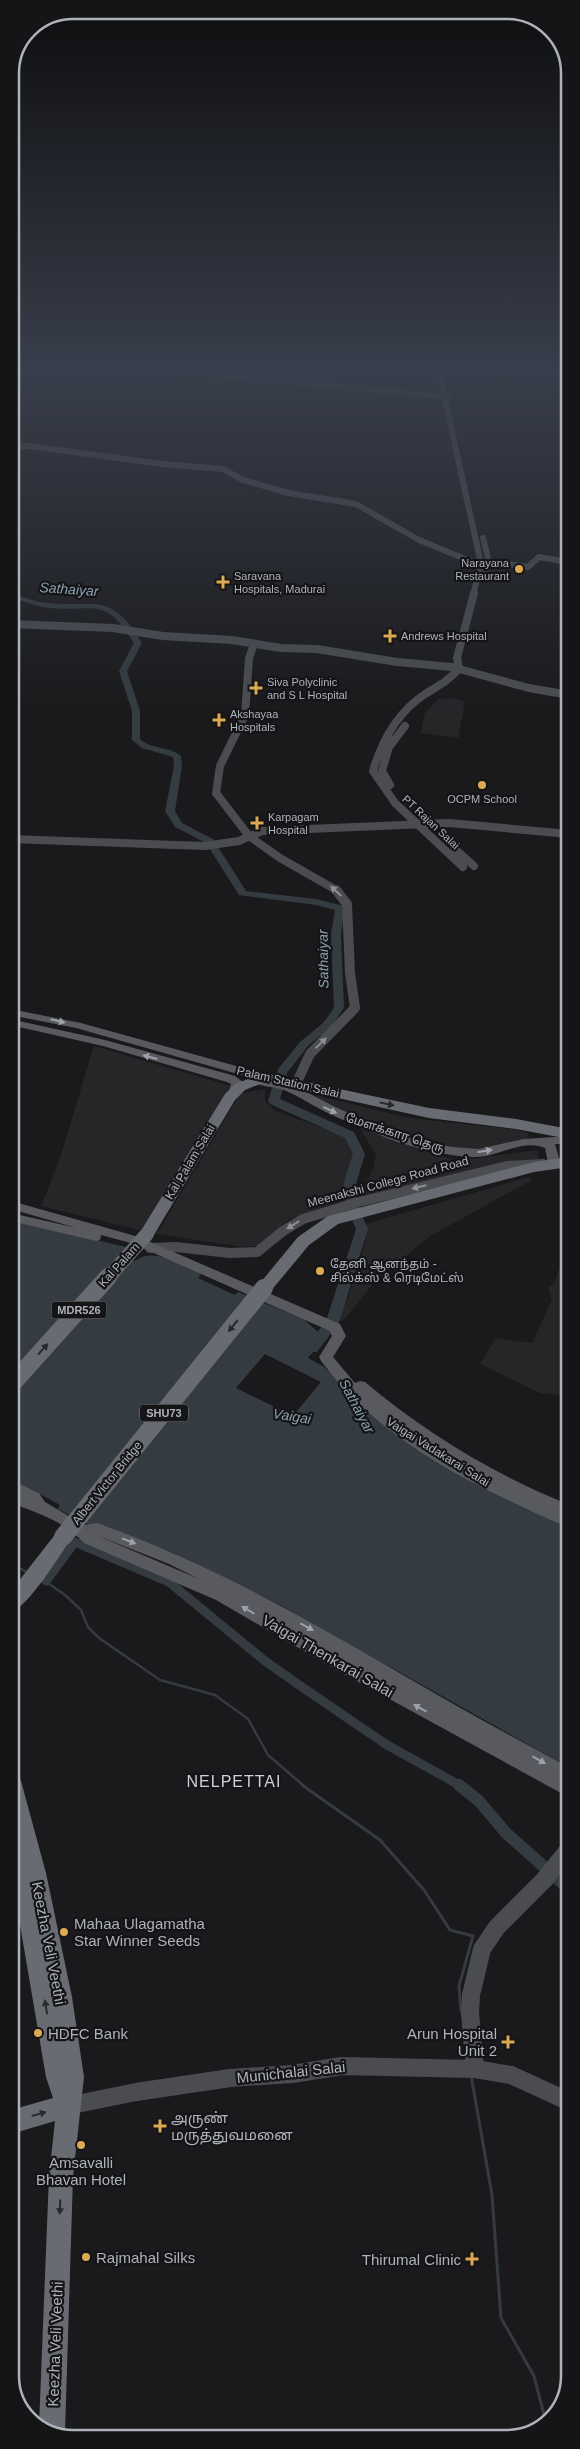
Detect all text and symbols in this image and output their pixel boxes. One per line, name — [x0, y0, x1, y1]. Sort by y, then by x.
place label: Narayana Restaurant — [455, 557, 510, 582]
marker: Narayana Restaurant — [513, 563, 525, 575]
place label: Saravana Hospitals, Madurai — [234, 570, 325, 595]
marker: Saravana Hospitals, Madurai — [216, 575, 230, 589]
water label: Sathaiyar — [39, 579, 100, 599]
marker: Andrews Hospital — [383, 629, 397, 643]
place label: Andrews Hospital — [401, 630, 487, 642]
place label: Siva Polyclinic and S L Hospital — [267, 676, 347, 701]
marker: Siva Polyclinic and S L Hospital — [249, 681, 263, 695]
place label: Akshayaa Hospitals — [230, 708, 279, 733]
marker: Akshayaa Hospitals — [212, 713, 226, 727]
marker: OCPM School — [476, 779, 488, 791]
street label: PT Rajan Salai — [400, 793, 462, 851]
place label: OCPM School — [447, 793, 517, 805]
place label: Karpagam Hospital — [268, 811, 319, 836]
marker: Karpagam Hospital — [250, 816, 264, 830]
one-way arrow — [330, 885, 342, 897]
water label: Sathaiyar — [314, 928, 332, 989]
one-way arrow — [51, 1017, 66, 1025]
one-way arrow — [315, 1037, 327, 1049]
one-way arrow — [142, 1053, 157, 1061]
street label: Palam Station Salai — [235, 1063, 341, 1101]
one-way arrow — [380, 1100, 395, 1108]
one-way arrow — [323, 1106, 337, 1114]
street label: மேளக்கார தெரு — [344, 1110, 447, 1157]
street label: Kal Palam Salai — [162, 1122, 218, 1202]
one-way arrow — [478, 1147, 494, 1155]
street label: Meenakshi College Road Road — [306, 1154, 470, 1210]
one-way arrow — [411, 1183, 426, 1191]
one-way arrow — [287, 1220, 300, 1229]
street label: Kal Palam — [95, 1240, 143, 1290]
place label: தேனி ஆனந்தம் - சில்க்ஸ் & ரெடிமேட்ஸ் — [330, 1257, 464, 1286]
marker: தேனி ஆனந்தம் - சில்க்ஸ் & ரெடிமேட்ஸ் — [314, 1265, 326, 1277]
road number: MDR526 — [52, 1302, 106, 1318]
one-way arrow — [228, 1319, 239, 1332]
one-way arrow — [37, 1343, 49, 1355]
water label: Sathaiyar — [336, 1376, 379, 1437]
road number: SHU73 — [140, 1405, 188, 1422]
water label: Vaigai — [272, 1405, 313, 1427]
street label: Vaigai Vadakarai Salai — [384, 1415, 492, 1489]
street label: Albert Victor Bridge — [69, 1438, 145, 1527]
one-way arrow — [122, 1537, 137, 1545]
one-way arrow — [241, 1606, 255, 1614]
street label: Vaigai Thenkarai Salai — [259, 1611, 397, 1701]
one-way arrow — [300, 1623, 314, 1631]
one-way arrow — [413, 1703, 426, 1712]
one-way arrow — [532, 1756, 546, 1764]
district label: NELPETTAI — [187, 1773, 281, 1790]
street label: Keezha Veli Veethi — [29, 1880, 69, 2006]
place label: Mahaa Ulagamatha Star Winner Seeds — [74, 1915, 206, 1949]
marker: Mahaa Ulagamatha Star Winner Seeds — [58, 1926, 70, 1938]
one-way arrow — [41, 1999, 49, 2015]
place label: HDFC Bank — [48, 2025, 129, 2042]
place label: Arun Hospital Unit 2 — [407, 2025, 497, 2059]
marker: HDFC Bank — [32, 2027, 44, 2039]
marker: Arun Hospital Unit 2 — [501, 2035, 515, 2049]
street label: Munichalai Salai — [236, 2058, 346, 2086]
one-way arrow — [32, 2109, 47, 2117]
place label: அருண் மருத்துவமனை — [171, 2109, 293, 2146]
marker: அருண் மருத்துவமனை — [153, 2119, 167, 2133]
marker: Amsavalli Bhavan Hotel — [75, 2139, 87, 2151]
place label: Amsavalli Bhavan Hotel — [36, 2154, 126, 2188]
one-way arrow — [55, 2199, 63, 2215]
place label: Rajmahal Silks — [96, 2249, 195, 2266]
marker: Rajmahal Silks — [80, 2251, 92, 2263]
place label: Thirumal Clinic — [362, 2251, 461, 2268]
marker: Thirumal Clinic — [465, 2252, 479, 2266]
street label: Keezha Veli Veethi — [44, 2281, 66, 2407]

